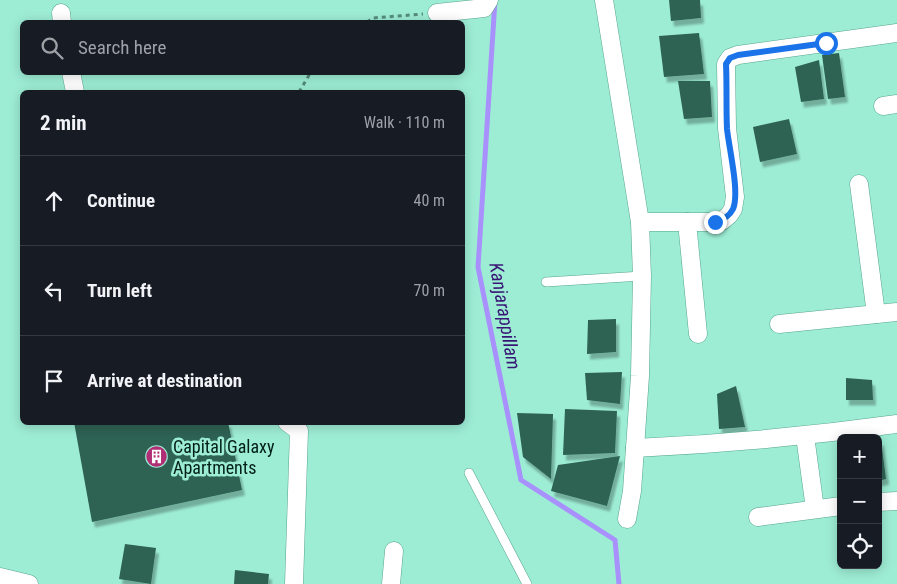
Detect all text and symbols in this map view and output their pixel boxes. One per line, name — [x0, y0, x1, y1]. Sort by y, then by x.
search box — [20, 20, 465, 75]
route start — [815, 32, 838, 55]
icon: search — [38, 34, 66, 62]
text: Search here — [78, 36, 166, 59]
text: 2 min — [40, 111, 87, 135]
text: Walk · 110 m — [364, 113, 445, 132]
icon: ahead — [40, 187, 68, 215]
text: Continue — [87, 189, 155, 212]
text: 40 m — [413, 191, 445, 210]
route end — [704, 211, 727, 234]
water label: Kanjarappillam — [484, 261, 526, 371]
icon: left — [40, 277, 68, 305]
text: Turn left — [87, 279, 152, 302]
text: 70 m — [413, 281, 445, 300]
icon: arrive — [40, 367, 68, 395]
text: Arrive at destination — [87, 369, 242, 392]
map controls — [837, 434, 882, 569]
button: + — [837, 434, 882, 479]
place label: Capital Galaxy Apartments — [173, 436, 275, 478]
building icon: Capital Galaxy Apartments — [145, 444, 169, 468]
button: − — [837, 479, 882, 524]
button: locate — [837, 524, 882, 569]

